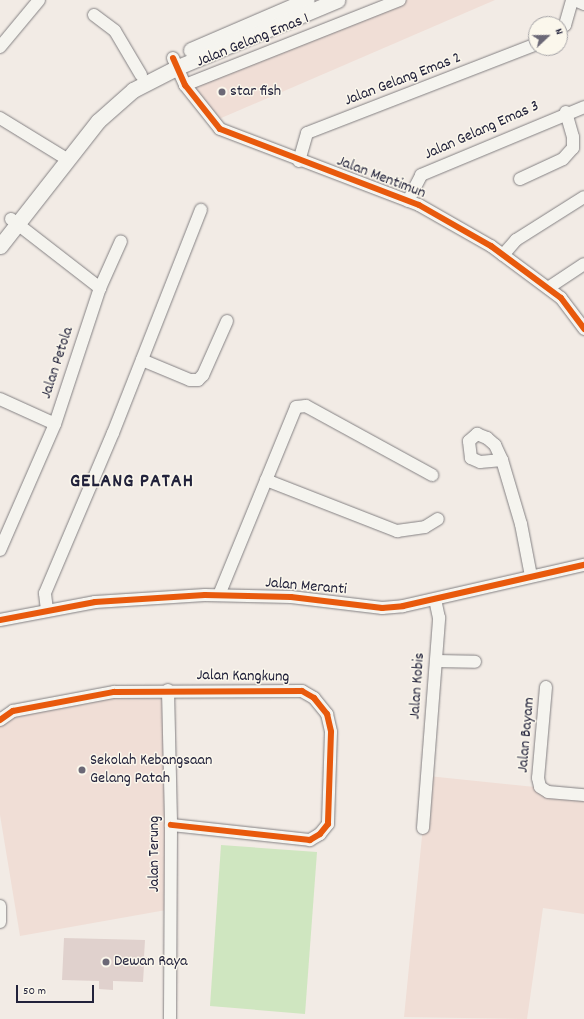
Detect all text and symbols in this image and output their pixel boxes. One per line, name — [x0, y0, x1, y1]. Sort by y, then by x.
street label: Jalan Gelang Emas 1 — [194, 10, 312, 72]
north arrow — [528, 16, 568, 56]
text: N — [550, 26, 567, 37]
street label: Jalan Gelang Emas 2 — [342, 49, 464, 111]
place label: star fish — [230, 82, 281, 102]
marker: star fish — [217, 87, 227, 97]
street label: Jalan Gelang Emas 3 — [422, 97, 542, 165]
street label: Jalan Mentimun — [334, 152, 428, 204]
street label: Jalan Petola — [37, 325, 79, 401]
district label: GELANG PATAH — [70, 470, 194, 494]
street label: Jalan Meranti — [264, 574, 348, 600]
street label: Jalan Kobis — [406, 652, 430, 720]
street label: Jalan Kangkung — [196, 667, 290, 687]
street label: Jalan Bayam — [514, 696, 540, 774]
place label: Sekolah Kebangsaan Gelang Patah — [90, 751, 212, 789]
marker: Sekolah Kebangsaan Gelang Patah — [77, 765, 87, 775]
street label: Jalan Terung — [145, 816, 165, 892]
place label: Dewan Raya — [114, 952, 187, 972]
marker: Dewan Raya — [101, 957, 111, 967]
scale bar — [18, 977, 96, 1003]
text: 50 m — [23, 983, 46, 1000]

